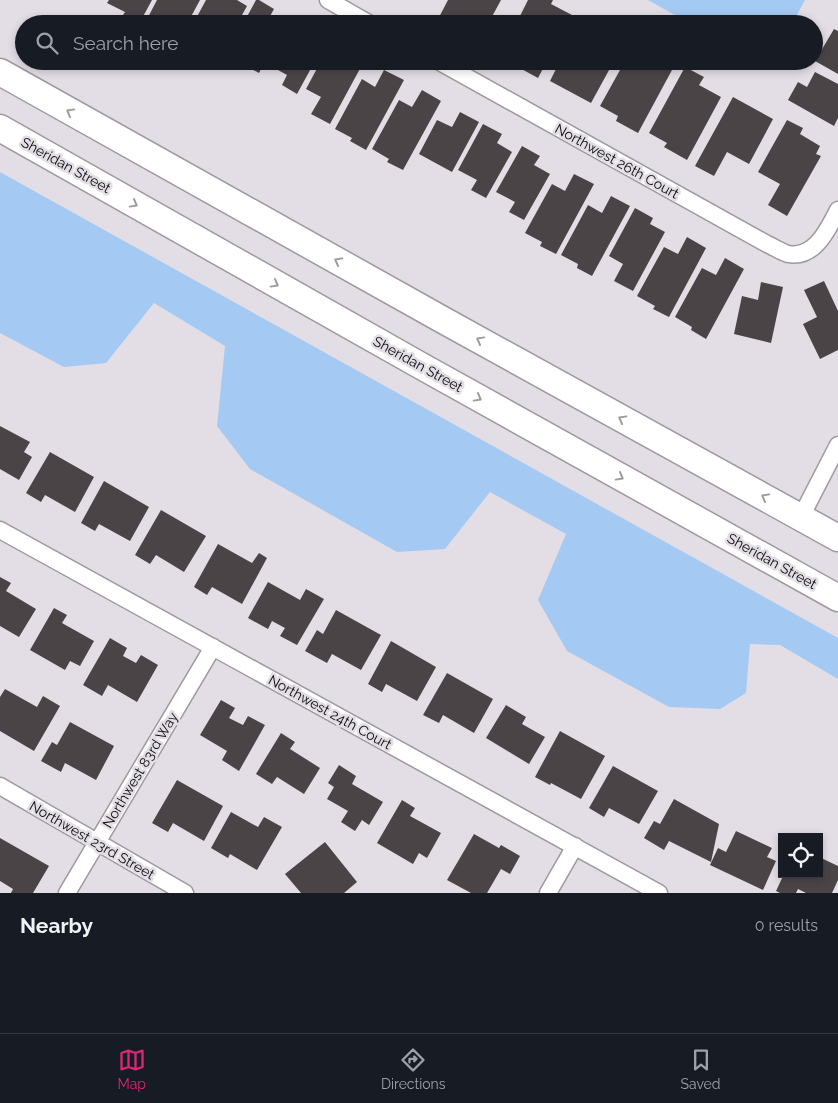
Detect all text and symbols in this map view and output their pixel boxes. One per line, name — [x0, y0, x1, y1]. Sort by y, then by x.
search box — [15, 15, 823, 70]
icon: search — [33, 29, 61, 57]
text: Search here — [73, 32, 179, 54]
one-way arrow — [67, 108, 76, 118]
street label: Northwest 26th Court — [552, 120, 682, 202]
street label: Sheridan Street — [19, 134, 114, 196]
one-way arrow — [128, 198, 137, 208]
one-way arrow — [334, 258, 343, 268]
one-way arrow — [270, 277, 279, 287]
street label: Sheridan Street — [371, 333, 466, 395]
one-way arrow — [476, 337, 485, 347]
one-way arrow — [473, 392, 482, 402]
one-way arrow — [619, 415, 628, 425]
one-way arrow — [615, 470, 624, 480]
one-way arrow — [761, 494, 770, 504]
street label: Sheridan Street — [725, 530, 820, 592]
street label: Northwest 24th Court — [266, 672, 395, 753]
street label: Northwest 83rd Way — [99, 709, 181, 831]
street label: Northwest 23rd Street — [27, 798, 158, 882]
map controls — [778, 833, 823, 878]
button: locate — [778, 833, 823, 878]
text: Nearby — [20, 913, 93, 938]
text: 0 results — [755, 916, 818, 935]
tab: Map — [117, 1046, 146, 1092]
tab: Directions — [381, 1046, 446, 1092]
tab: Saved — [680, 1046, 721, 1092]

